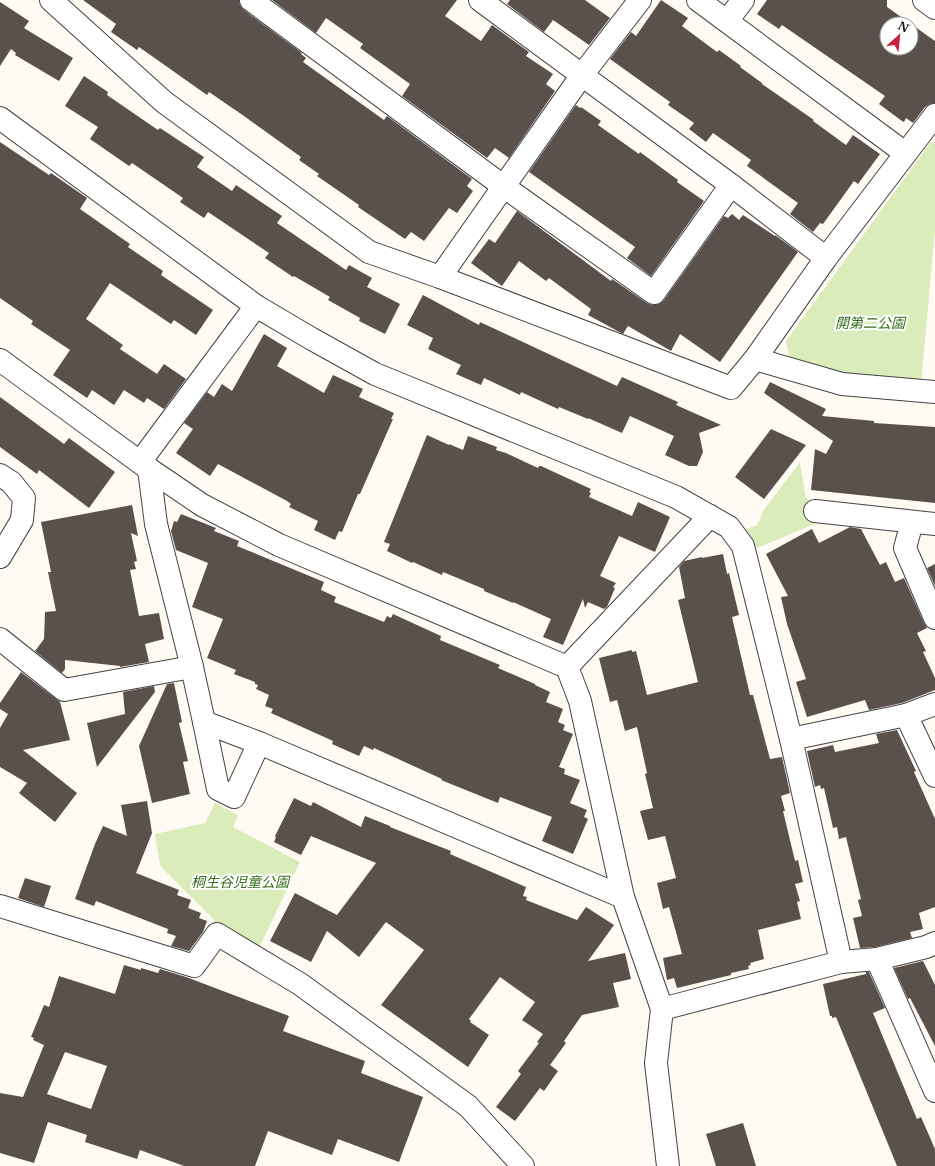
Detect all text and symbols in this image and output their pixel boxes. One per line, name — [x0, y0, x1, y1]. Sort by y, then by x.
north arrow — [879, 16, 919, 56]
text: N — [896, 19, 912, 36]
park label: 開第二公園 — [835, 314, 907, 332]
park label: 桐生谷児童公園 — [191, 873, 291, 891]

